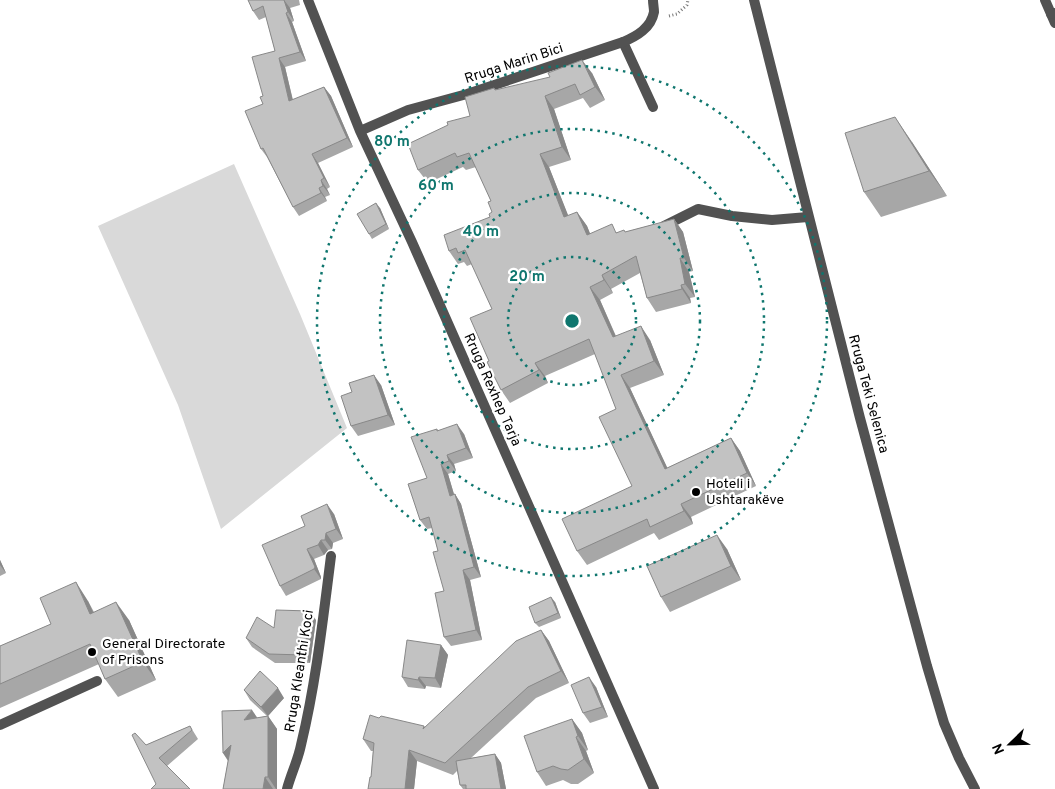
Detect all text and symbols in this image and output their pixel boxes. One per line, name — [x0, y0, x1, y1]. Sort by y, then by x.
street label: Rruga Marin Bici — [462, 40, 566, 88]
text: 80 m — [374, 133, 410, 152]
text: 60 m — [418, 177, 454, 196]
text: 40 m — [463, 223, 499, 242]
text: 20 m — [509, 268, 545, 287]
centre of rings — [563, 312, 581, 330]
street label: Rruga Rexhep Tarja — [459, 331, 525, 449]
street label: Rruga Teki Selenica — [844, 333, 892, 455]
place label: Hoteli i Ushtarakëve — [706, 476, 784, 509]
marker: Hoteli i Ushtarakëve — [690, 486, 702, 498]
street label: Rruga Kleanthi Koci — [282, 608, 318, 734]
place label: General Directorate of Prisons — [102, 636, 225, 669]
marker: General Directorate of Prisons — [86, 646, 98, 658]
north arrow — [985, 719, 1035, 769]
text: N — [990, 741, 1009, 756]

